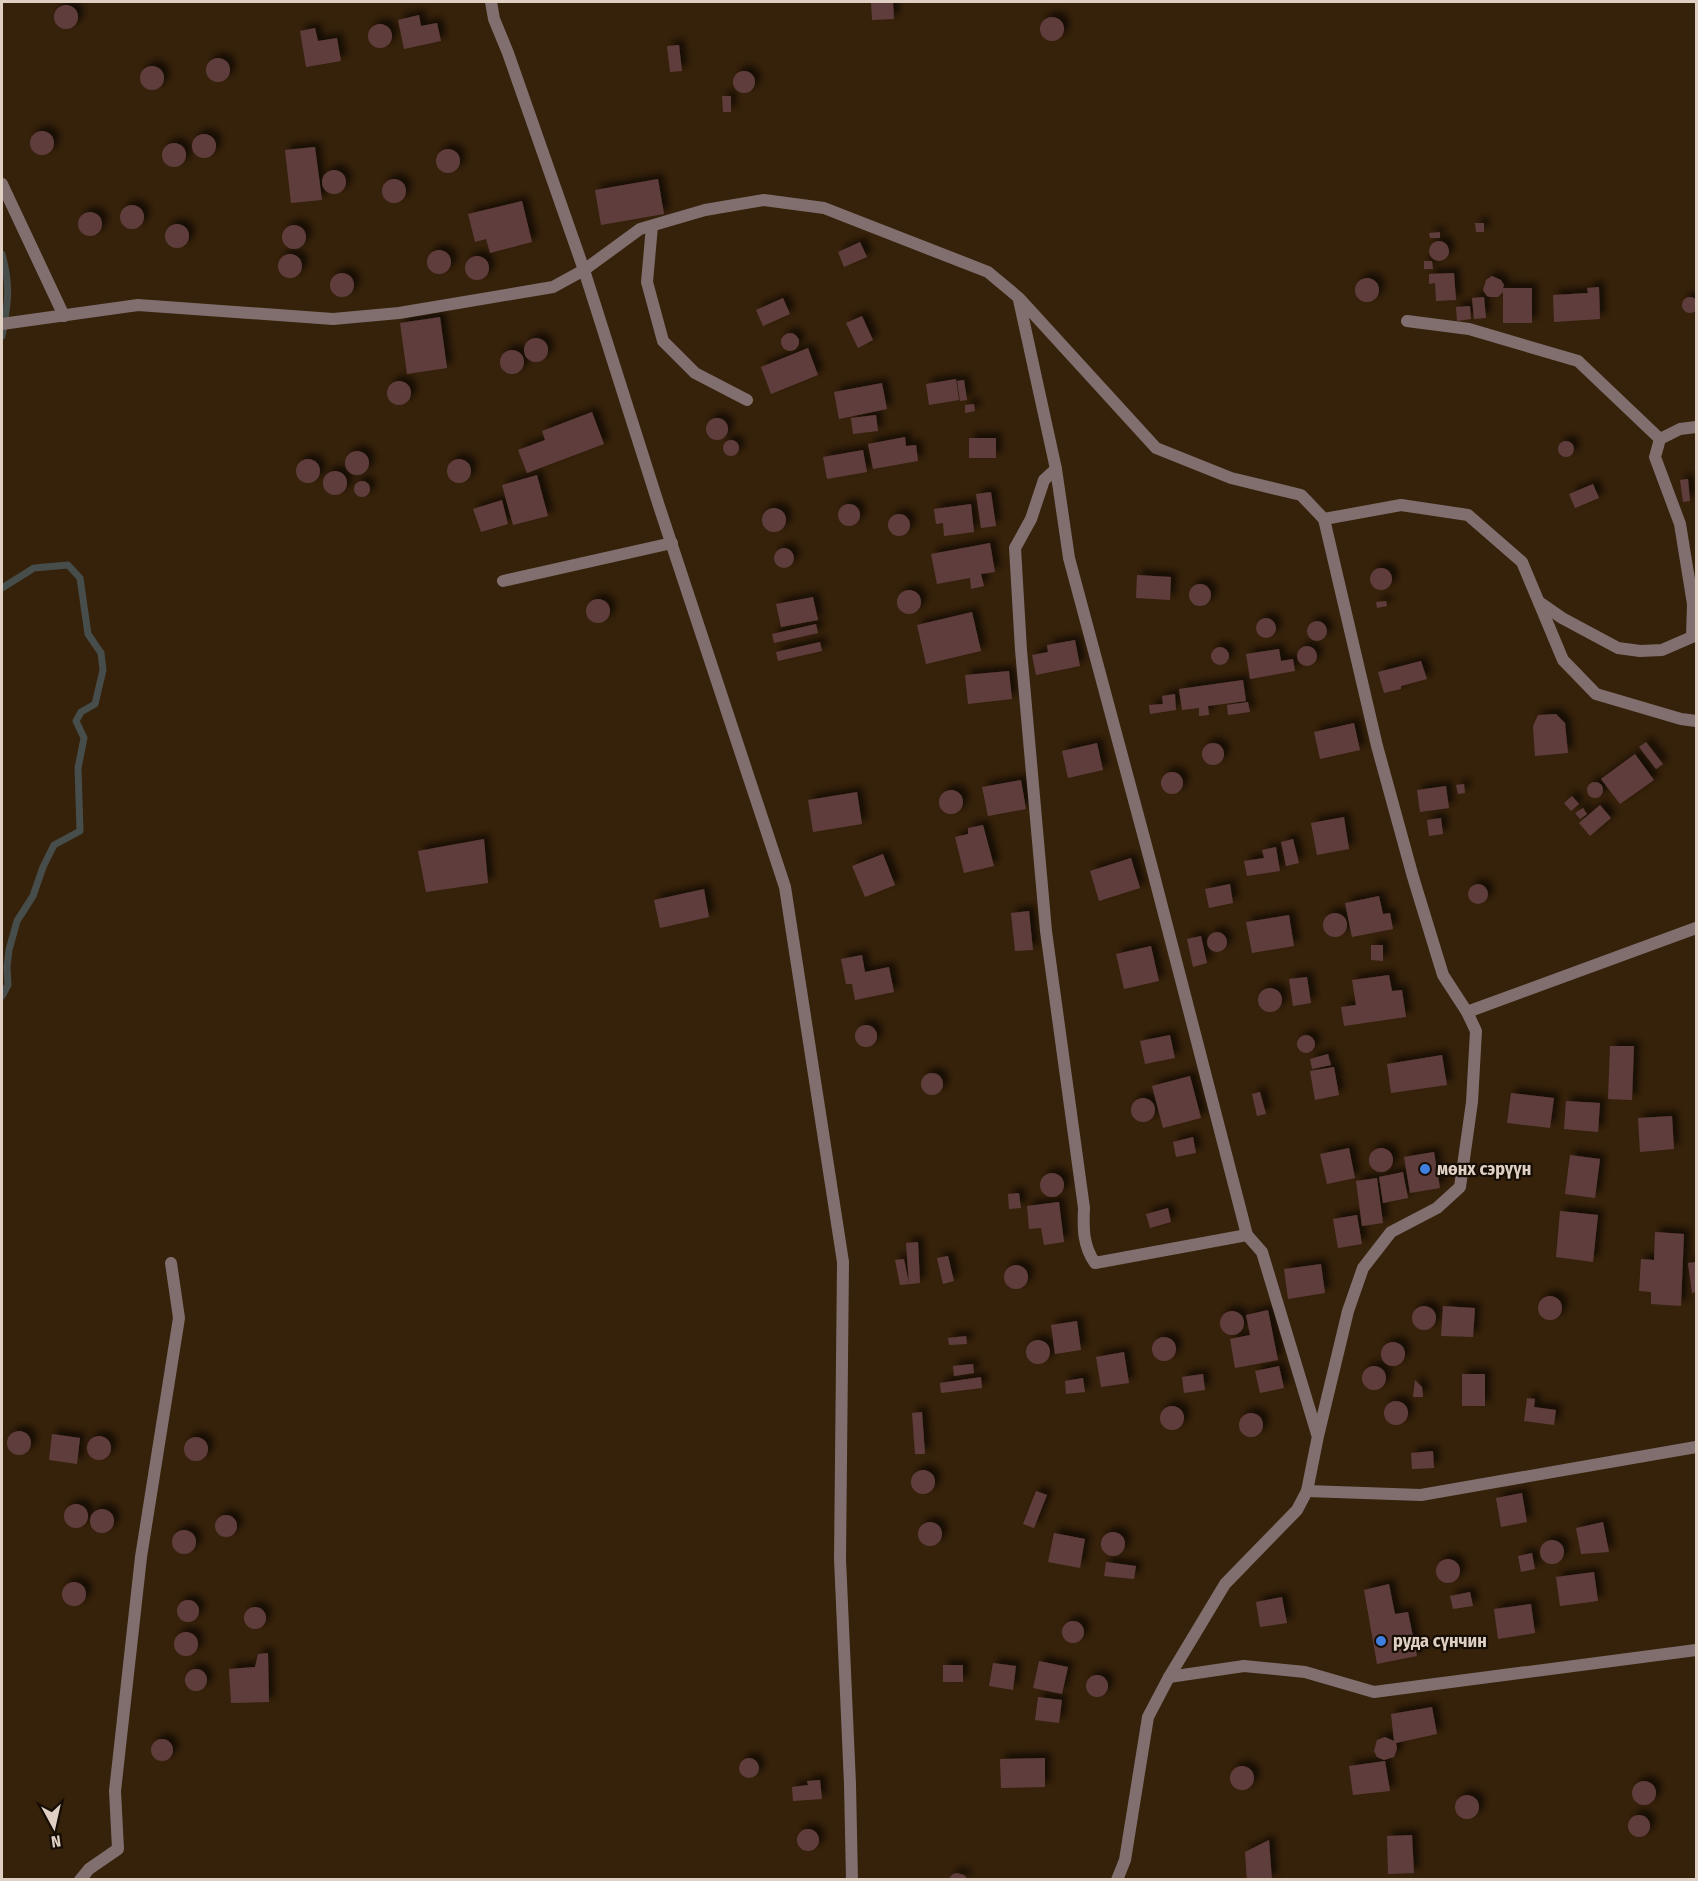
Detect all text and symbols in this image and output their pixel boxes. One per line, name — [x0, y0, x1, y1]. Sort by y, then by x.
place label: мөнх сэрүүн — [1437, 1158, 1531, 1180]
marker: мөнх сэрүүн — [1418, 1162, 1432, 1176]
place label: руда сүнчин — [1393, 1630, 1487, 1652]
marker: руда сүнчин — [1374, 1634, 1388, 1648]
north arrow — [24, 1797, 84, 1857]
text: N — [50, 1831, 62, 1851]

